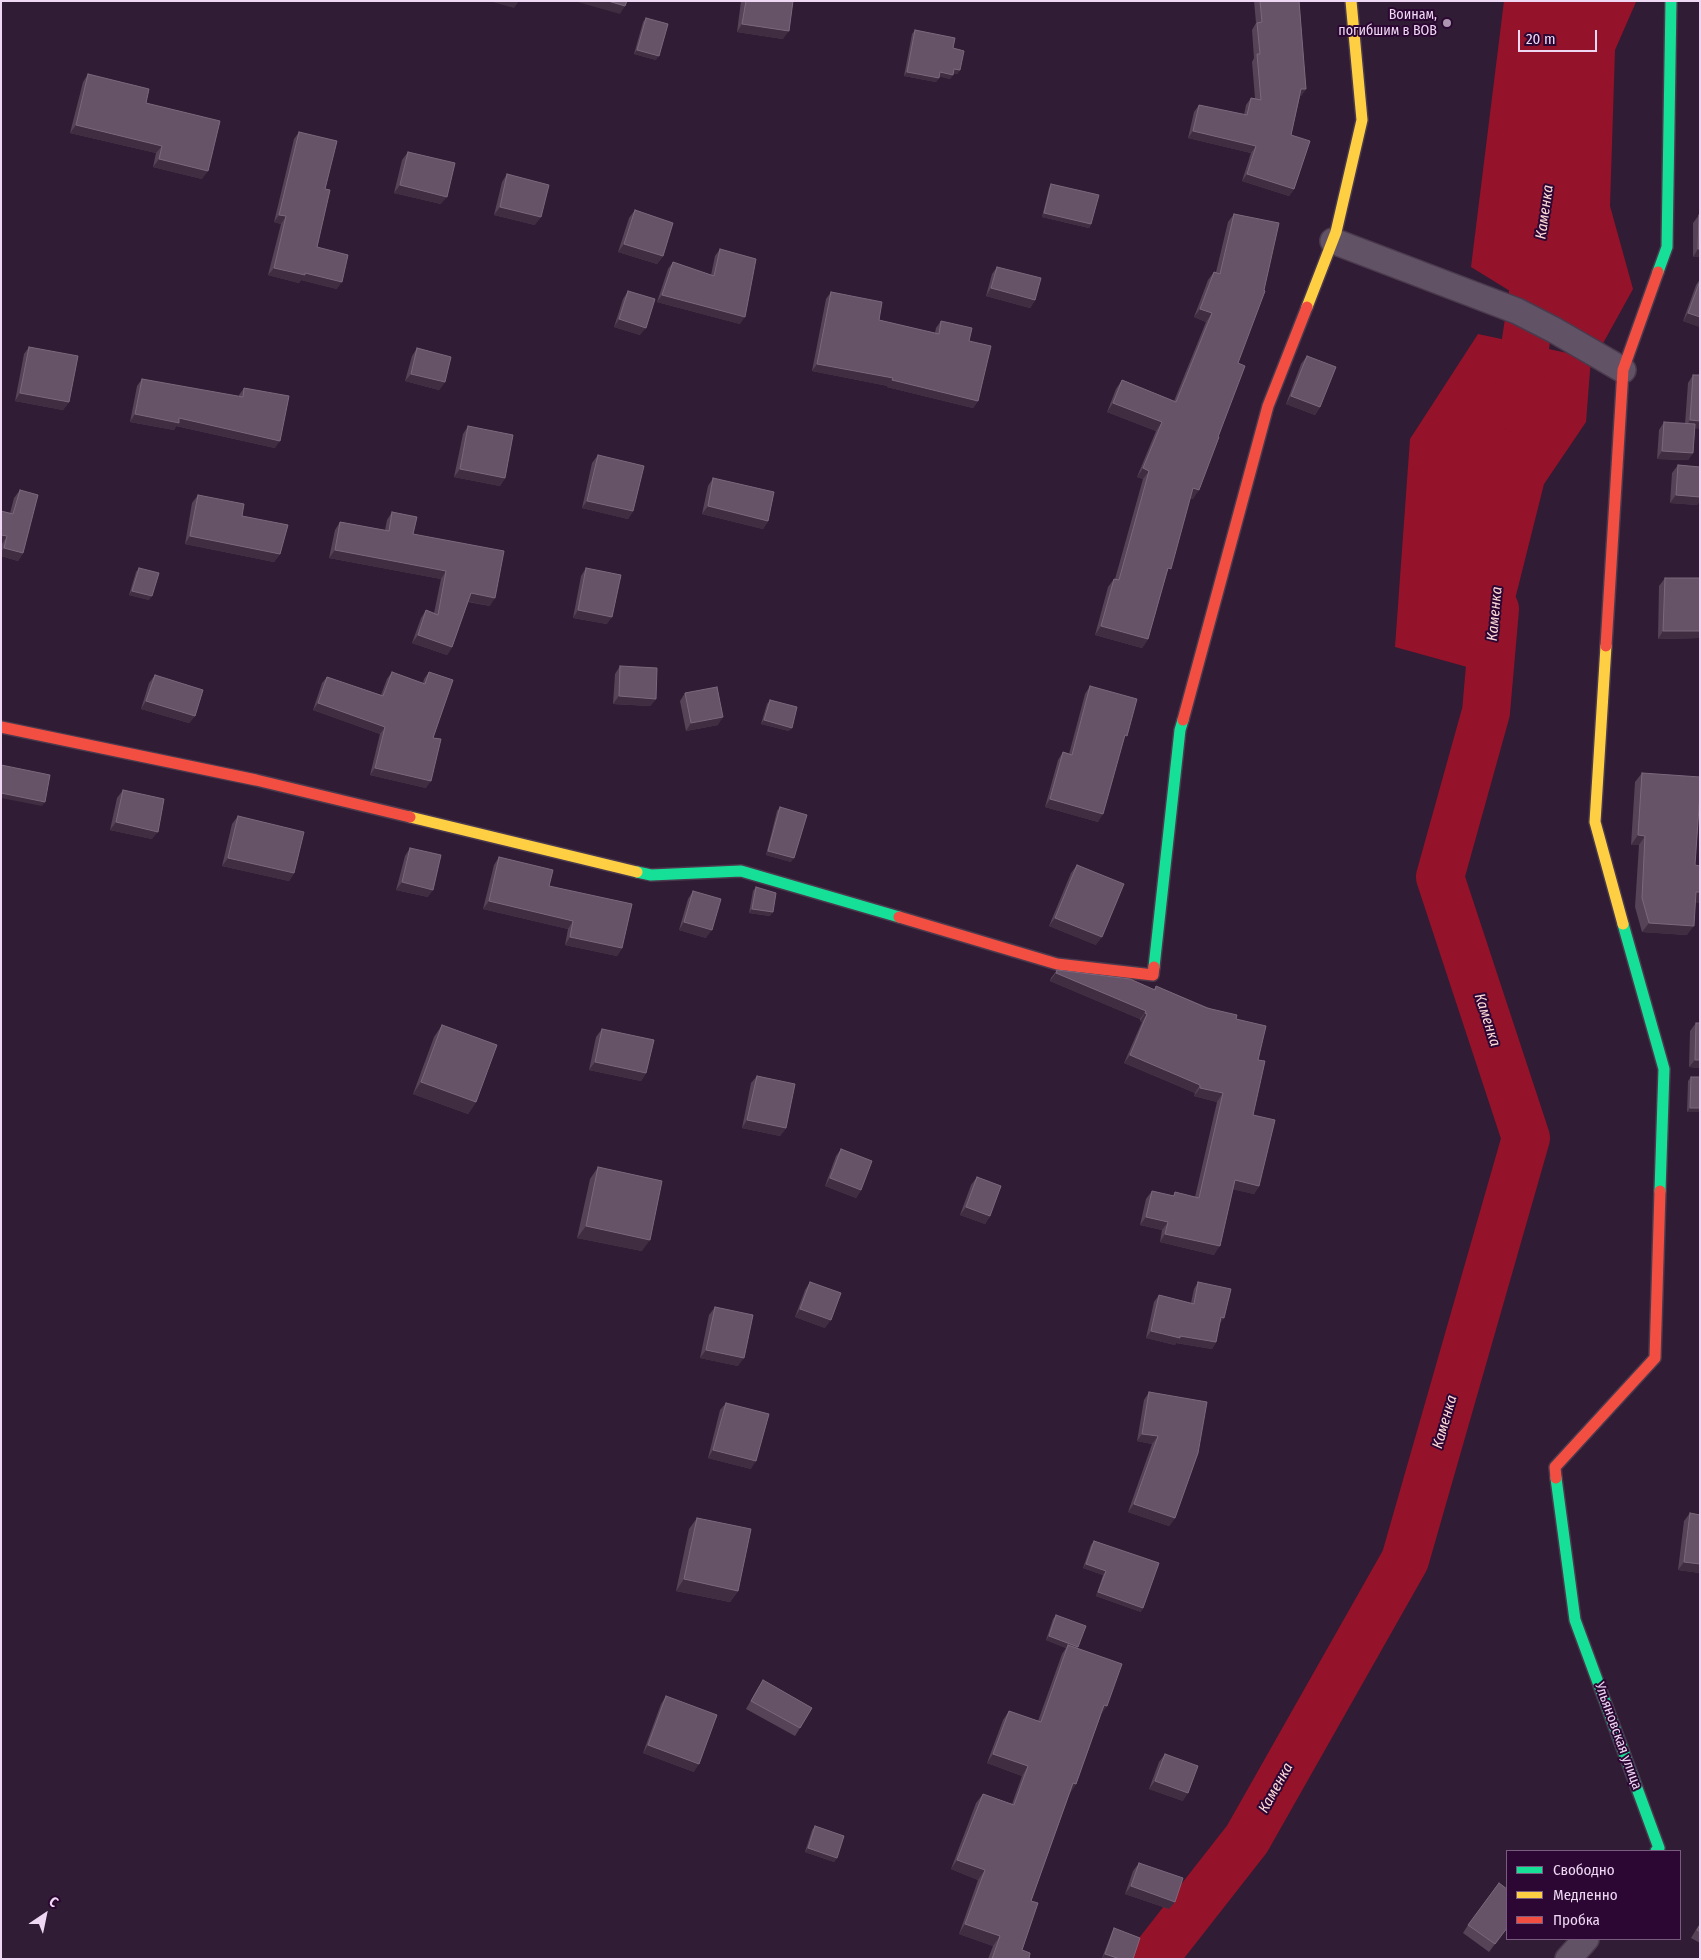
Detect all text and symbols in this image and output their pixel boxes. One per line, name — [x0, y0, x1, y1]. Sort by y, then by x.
place label: Воинам, погибшим в ВОВ — [1338, 7, 1437, 40]
marker: Воинам, погибшим в ВОВ — [1441, 17, 1453, 29]
scale bar — [1521, 20, 1600, 52]
text: 20 m — [1526, 30, 1556, 48]
water label: Каменка — [1532, 184, 1558, 240]
water label: Каменка — [1484, 586, 1506, 642]
water label: Каменка — [1470, 991, 1504, 1049]
water label: Каменка — [1429, 1393, 1461, 1451]
street label: Ульяновская улица — [1591, 1680, 1645, 1792]
water label: Каменка — [1255, 1760, 1297, 1816]
legend — [1506, 1850, 1681, 1940]
text: Свободно — [1553, 1861, 1615, 1879]
text: Медленно — [1553, 1886, 1618, 1904]
north arrow — [20, 1890, 70, 1940]
text: С — [46, 1893, 61, 1911]
text: Пробка — [1553, 1911, 1600, 1929]

